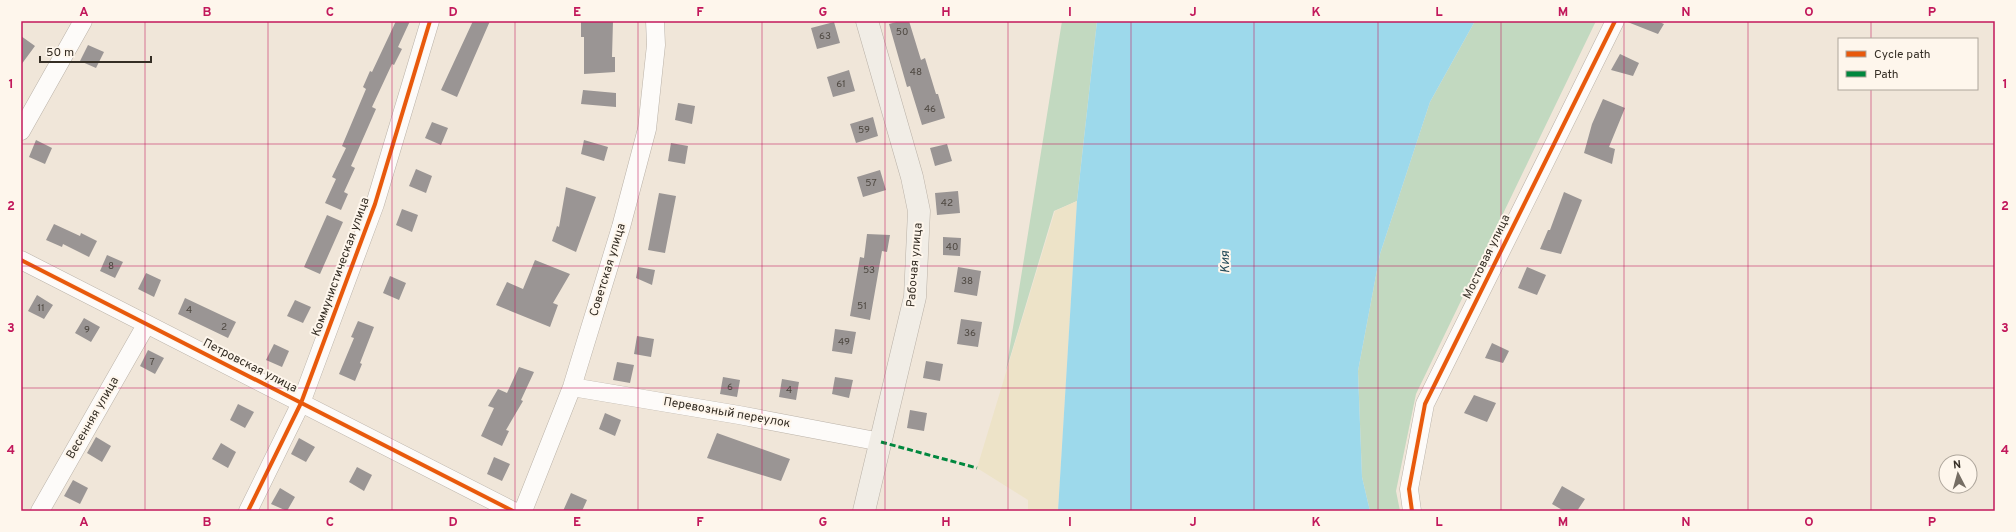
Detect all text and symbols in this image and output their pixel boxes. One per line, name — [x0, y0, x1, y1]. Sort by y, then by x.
text: A — [79, 5, 89, 21]
text: B — [203, 5, 212, 21]
text: C — [326, 5, 334, 21]
text: D — [448, 5, 458, 21]
text: E — [573, 5, 581, 21]
text: F — [696, 5, 704, 21]
text: G — [819, 5, 828, 21]
text: H — [941, 5, 951, 21]
text: I — [1068, 5, 1072, 21]
text: J — [1189, 5, 1197, 21]
text: K — [1311, 5, 1321, 21]
text: L — [1435, 5, 1443, 21]
text: M — [1558, 5, 1568, 21]
text: N — [1681, 5, 1691, 21]
text: O — [1804, 5, 1814, 21]
text: P — [1928, 5, 1937, 21]
house number: 50 — [896, 26, 908, 39]
house number: 63 — [819, 30, 831, 43]
scale bar — [40, 38, 151, 64]
legend — [1838, 38, 1978, 90]
text: 50 m — [46, 45, 74, 61]
text: Cycle path — [1874, 47, 1931, 63]
house number: 48 — [910, 66, 922, 79]
text: Path — [1874, 67, 1899, 83]
text: 1 — [8, 77, 14, 93]
text: 1 — [2002, 77, 2008, 93]
house number: 61 — [836, 78, 846, 91]
house number: 46 — [924, 103, 936, 116]
house number: 59 — [858, 124, 870, 137]
house number: 57 — [865, 177, 877, 190]
street label: Коммунистическая улица — [308, 195, 374, 339]
house number: 42 — [941, 197, 953, 210]
text: 2 — [7, 199, 15, 215]
text: 2 — [2001, 199, 2009, 215]
street label: Мостовая улица — [1460, 212, 1514, 302]
street label: Советская улица — [586, 221, 630, 319]
street label: Рабочая улица — [903, 222, 927, 308]
house number: 40 — [946, 241, 958, 254]
water label: Кия — [1218, 250, 1234, 273]
house number: 8 — [108, 260, 114, 273]
house number: 53 — [863, 264, 875, 277]
house number: 38 — [961, 275, 973, 288]
house number: 51 — [857, 300, 867, 313]
house number: 11 — [37, 302, 45, 315]
house number: 4 — [186, 304, 192, 317]
text: 3 — [7, 321, 15, 337]
house number: 2 — [221, 321, 227, 334]
text: 3 — [2001, 321, 2009, 337]
house number: 9 — [84, 324, 90, 337]
house number: 36 — [964, 327, 976, 340]
street label: Петровская улица — [200, 335, 300, 397]
house number: 49 — [838, 336, 850, 349]
house number: 7 — [149, 356, 155, 369]
street label: Весенняя улица — [63, 374, 123, 462]
house number: 6 — [727, 381, 733, 394]
house number: 4 — [786, 384, 792, 397]
street label: Перевозный переулок — [662, 394, 792, 432]
text: 4 — [7, 443, 15, 459]
text: 4 — [2001, 443, 2009, 459]
north arrow — [1938, 454, 1978, 494]
text: N — [1952, 458, 1962, 472]
text: A — [79, 515, 89, 531]
text: B — [203, 515, 212, 531]
text: C — [326, 515, 334, 531]
text: D — [448, 515, 458, 531]
text: E — [573, 515, 581, 531]
text: F — [696, 515, 704, 531]
text: G — [819, 515, 828, 531]
text: H — [941, 515, 951, 531]
text: I — [1068, 515, 1072, 531]
text: J — [1189, 515, 1197, 531]
text: K — [1311, 515, 1321, 531]
text: L — [1435, 515, 1443, 531]
text: M — [1558, 515, 1568, 531]
text: N — [1681, 515, 1691, 531]
text: O — [1804, 515, 1814, 531]
text: P — [1928, 515, 1937, 531]

